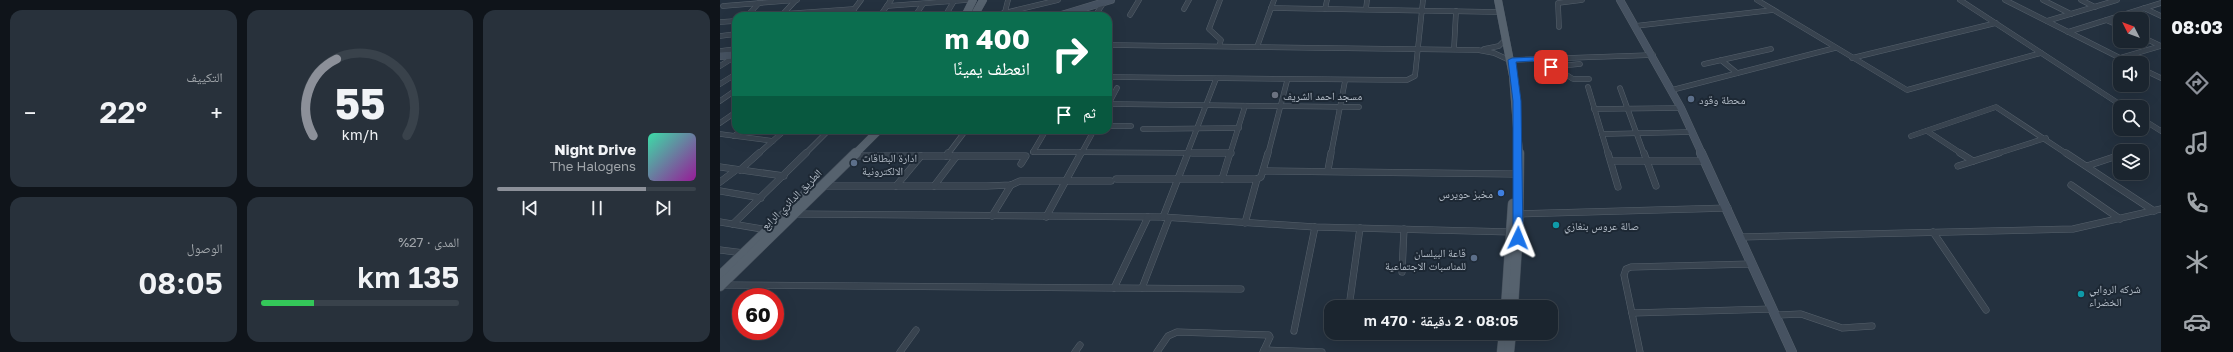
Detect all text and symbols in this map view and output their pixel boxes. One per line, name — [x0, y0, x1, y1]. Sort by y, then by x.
north arrow — [2113, 12, 2149, 48]
map controls — [2113, 12, 2149, 180]
text: 08:03 — [2171, 16, 2223, 38]
text: 400 m — [945, 22, 1030, 55]
icon: right — [1044, 28, 1096, 80]
pin — [1534, 50, 1568, 84]
icon: arrive — [1540, 56, 1562, 78]
button: sound — [2113, 56, 2149, 92]
text: انعطف يمينًا — [953, 57, 1030, 79]
text: التكييف — [186, 69, 223, 85]
icon: directions — [2183, 69, 2211, 97]
text: 55 — [335, 78, 385, 128]
place label: مسجد احمد الشريف — [1283, 89, 1362, 102]
marker: مسجد احمد الشريف — [1270, 90, 1280, 100]
place label: محطة وقود — [1699, 93, 1745, 106]
text: 22° — [100, 94, 147, 130]
marker: محطة وقود — [1686, 94, 1696, 104]
text: − — [24, 99, 36, 126]
text: + — [211, 99, 223, 126]
button: search — [2113, 100, 2149, 136]
text: ثم — [1083, 103, 1096, 121]
icon: arrive — [1053, 104, 1075, 126]
text: km/h — [342, 126, 378, 143]
icon: music — [2183, 129, 2211, 157]
text: Night Drive — [554, 140, 636, 158]
button: layers — [2113, 144, 2149, 180]
place label: ادارة البطاقات الالكترونية — [862, 151, 917, 177]
text: The Halogens — [550, 158, 636, 174]
marker: ادارة البطاقات الالكترونية — [849, 158, 859, 168]
street label: الطريق الدائري الرابع — [758, 166, 826, 234]
place label: مخبز حويرس — [1439, 187, 1493, 201]
marker: مخبز حويرس — [1496, 188, 1506, 198]
icon: phone — [2183, 189, 2211, 217]
icon: previous — [519, 197, 541, 219]
icon: pause — [586, 197, 608, 219]
icon: next — [652, 197, 674, 219]
position arrow — [1497, 217, 1539, 259]
place label: صالة عروس بنغازي — [1564, 219, 1639, 234]
marker: صالة عروس بنغازي — [1551, 220, 1561, 230]
text: المدى · 27% — [398, 234, 459, 250]
text: الوصول — [187, 240, 223, 256]
place label: قاعة البيلسان للمناسبات الاجتماعية — [1385, 246, 1466, 272]
icon: climate — [2183, 248, 2211, 276]
marker: قاعة البيلسان للمناسبات الاجتماعية — [1469, 253, 1479, 263]
text: 135 km — [357, 259, 459, 295]
text: 08:05 — [138, 265, 223, 301]
place label: شركه الروابي الخضراء — [2089, 282, 2141, 308]
speed limit sign: 60 — [732, 288, 784, 340]
marker: شركه الروابي الخضراء — [2076, 289, 2086, 299]
icon: car — [2183, 308, 2211, 336]
text: 08:05 · 2 دقيقة · 470 m — [1364, 311, 1518, 329]

